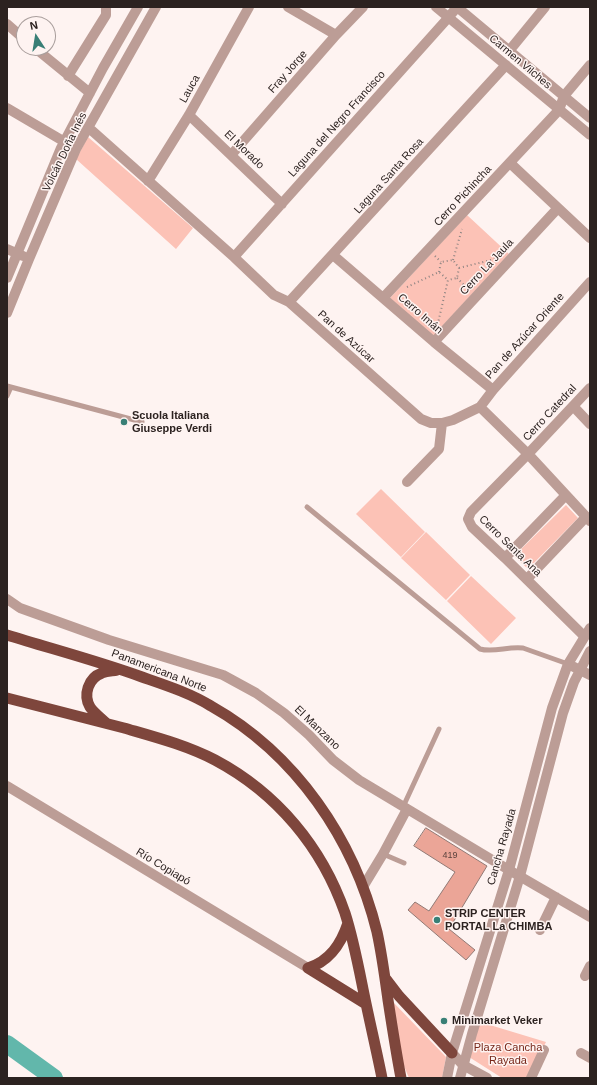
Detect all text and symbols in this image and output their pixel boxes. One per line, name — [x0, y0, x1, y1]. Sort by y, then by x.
north arrow — [16, 16, 56, 56]
text: N — [29, 19, 39, 32]
street label: Carmen Vilches — [486, 32, 554, 92]
street label: Fray Jorge — [266, 48, 310, 96]
street label: Laguna del Negro Francisco — [286, 68, 388, 180]
street label: Lauca — [177, 73, 203, 105]
street label: Volcán Doña Inés — [40, 110, 90, 194]
street label: El Morado — [221, 128, 267, 172]
street label: Laguna Santa Rosa — [352, 135, 426, 217]
street label: Cerro Pichincha — [431, 163, 495, 229]
street label: Cerro La Jaula — [458, 236, 516, 298]
street label: Pan de Azúcar Oriente — [483, 290, 567, 382]
street label: Cerro Imán — [395, 291, 445, 337]
street label: Pan de Azúcar — [315, 308, 377, 366]
street label: Cerro Catedral — [521, 382, 579, 444]
place label: Scuola Italiana Giuseppe Verdi — [132, 409, 212, 435]
marker: Scuola Italiana Giuseppe Verdi — [119, 417, 129, 427]
street label: Cerro Santa Ana — [476, 513, 544, 579]
street label: Panamericana Norte — [110, 647, 208, 695]
street label: El Manzano — [292, 703, 342, 753]
street label: Cancha Rayada — [485, 807, 519, 887]
street label: Río Copiapó — [133, 846, 193, 888]
house number: 419 — [442, 851, 458, 861]
place label: STRIP CENTER PORTAL La CHIMBA — [445, 907, 552, 933]
marker: STRIP CENTER PORTAL La CHIMBA — [432, 915, 442, 925]
place label: Minimarket Veker — [452, 1014, 542, 1028]
marker: Minimarket Veker — [439, 1016, 449, 1026]
park label: Plaza Cancha Rayada — [474, 1041, 542, 1067]

